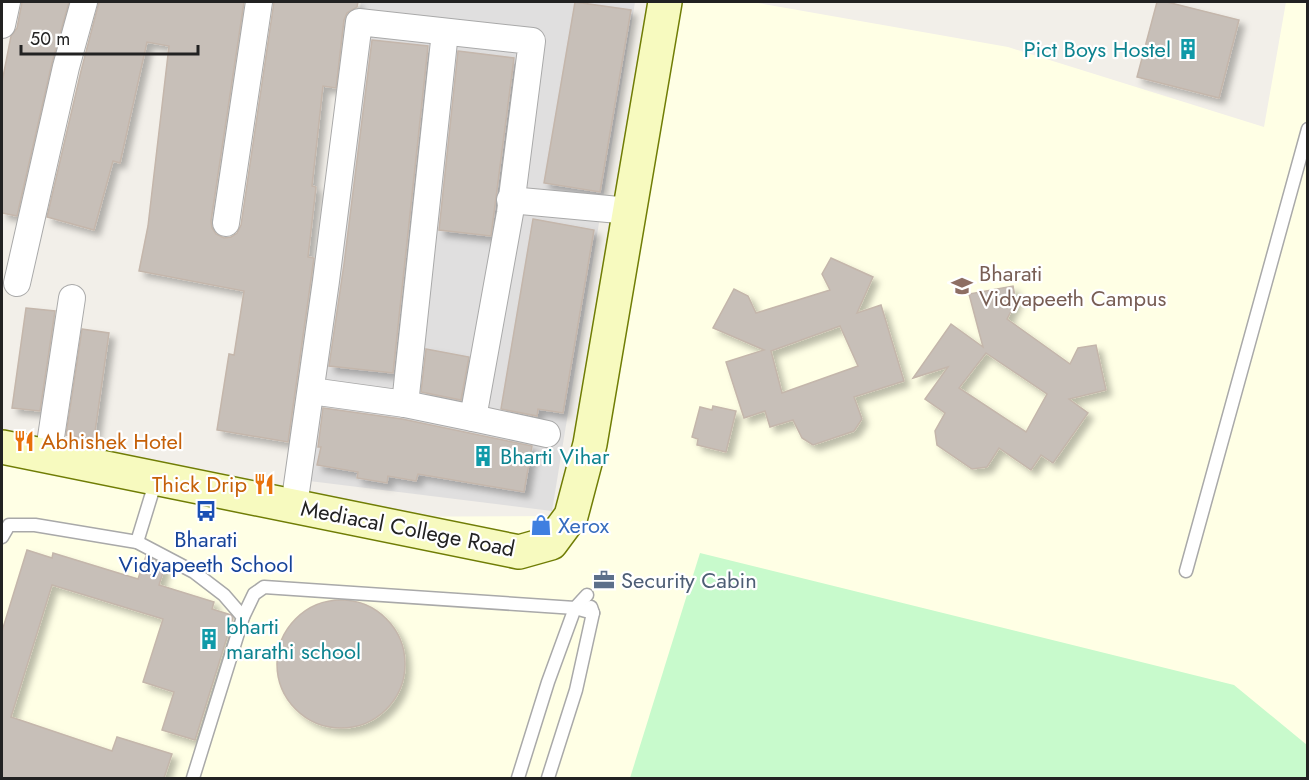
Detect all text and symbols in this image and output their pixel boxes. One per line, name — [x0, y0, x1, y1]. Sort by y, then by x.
scale bar — [21, 18, 198, 56]
text: 50 m — [30, 26, 70, 52]
place label: Pict Boys Hostel — [1023, 33, 1171, 65]
building icon: Pict Boys Hostel — [1176, 37, 1200, 61]
place label: Bharati Vidyapeeth Campus — [979, 257, 1167, 314]
school or university icon: Bharati Vidyapeeth Campus — [950, 274, 974, 298]
place label: Abhishek Hotel — [41, 425, 183, 457]
restaurant icon: Abhishek Hotel — [12, 429, 36, 453]
place label: Bharti Vihar — [500, 440, 610, 472]
building icon: Bharti Vihar — [471, 444, 495, 468]
place label: Thick Drip — [152, 468, 247, 500]
restaurant icon: Thick Drip — [252, 472, 276, 496]
street label: Mediacal College Road — [298, 492, 518, 564]
bus stop icon: Bharati Vidyapeeth School — [194, 499, 218, 523]
place label: Xerox — [558, 509, 610, 541]
shop icon: Xerox — [529, 513, 553, 537]
place label: Bharati Vidyapeeth School — [119, 523, 293, 580]
place label: Security Cabin — [621, 564, 757, 596]
office icon: Security Cabin — [592, 568, 616, 592]
place label: bharti marathi school — [226, 610, 361, 667]
building icon: bharti marathi school — [197, 627, 221, 651]

